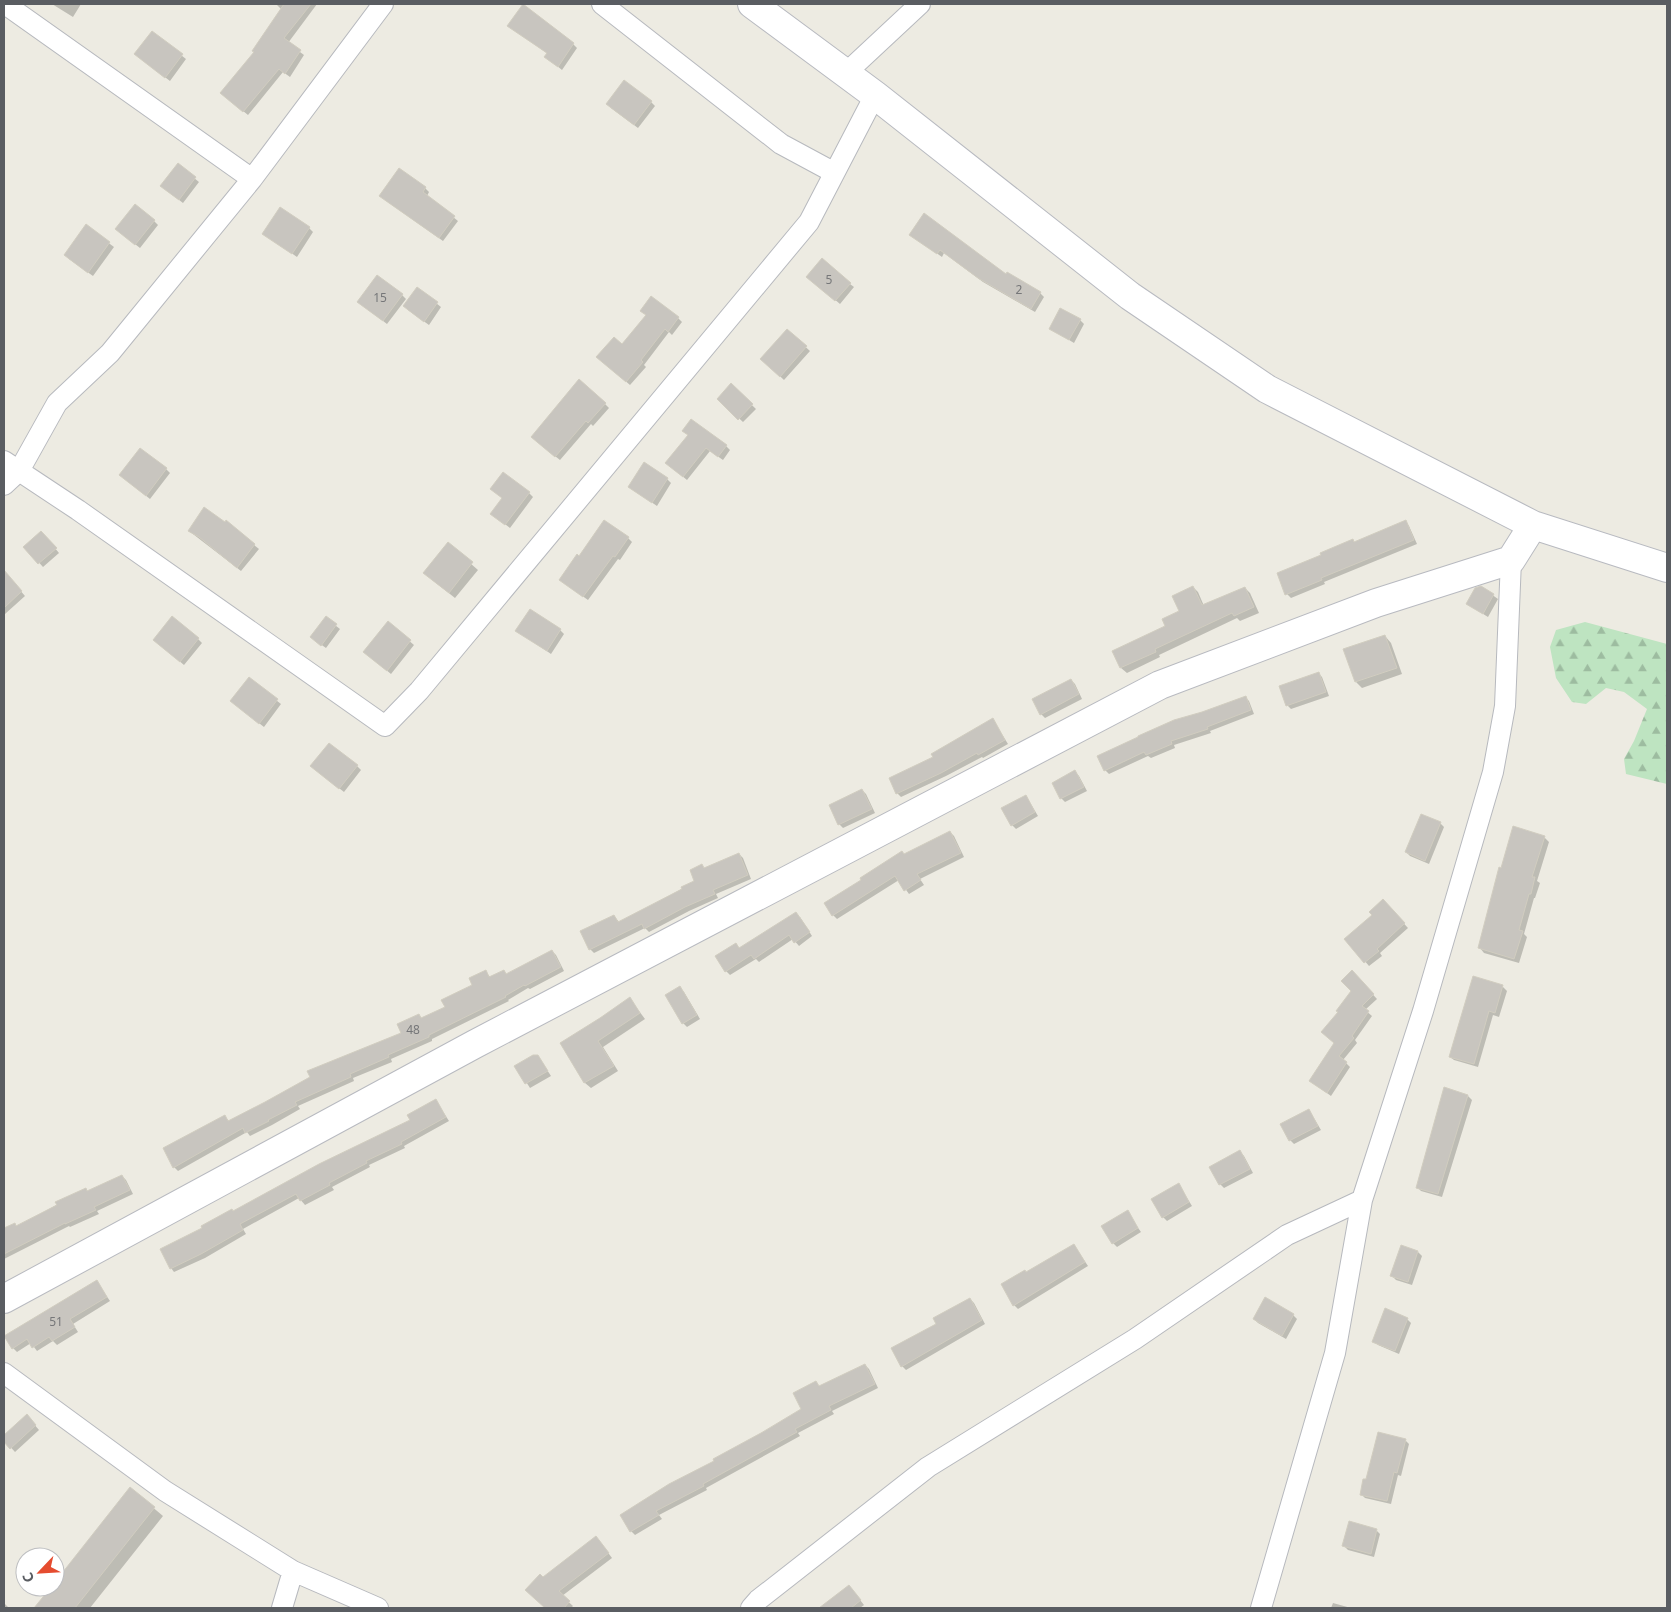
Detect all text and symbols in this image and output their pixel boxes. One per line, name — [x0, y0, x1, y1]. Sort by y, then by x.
house number: 5 — [826, 271, 833, 288]
house number: 2 — [1016, 281, 1023, 298]
house number: 15 — [373, 289, 387, 306]
house number: 48 — [406, 1021, 420, 1038]
house number: 51 — [49, 1313, 63, 1330]
north arrow — [15, 1547, 65, 1597]
text: С — [17, 1570, 38, 1586]

